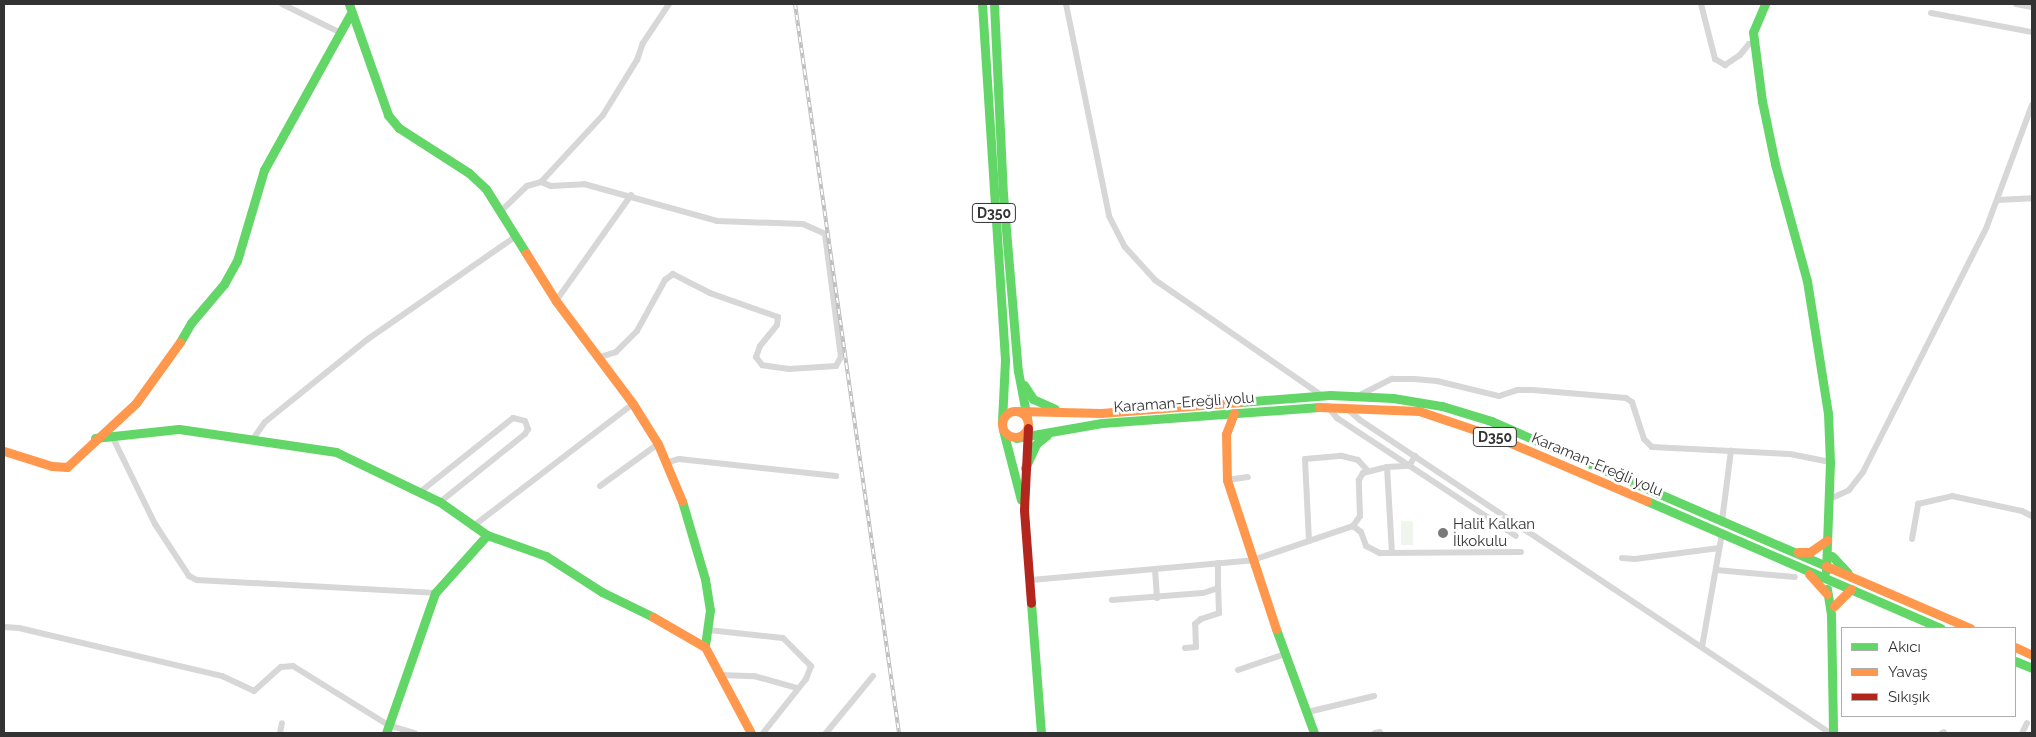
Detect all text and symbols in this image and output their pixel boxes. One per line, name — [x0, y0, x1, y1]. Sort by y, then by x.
road number: D350 — [972, 202, 1016, 224]
street label: Karaman-Ereğli yolu — [1113, 389, 1255, 417]
road number: D350 — [1472, 426, 1518, 448]
street label: Karaman-Ereğli yolu — [1528, 429, 1666, 501]
place label: Halit Kalkan İlkokulu — [1453, 515, 1535, 550]
marker: Halit Kalkan İlkokulu — [1437, 527, 1449, 539]
legend — [1841, 627, 2016, 717]
text: Akıcı — [1888, 638, 1921, 656]
text: Yavaş — [1888, 663, 1928, 681]
text: Sıkışık — [1888, 688, 1930, 706]

